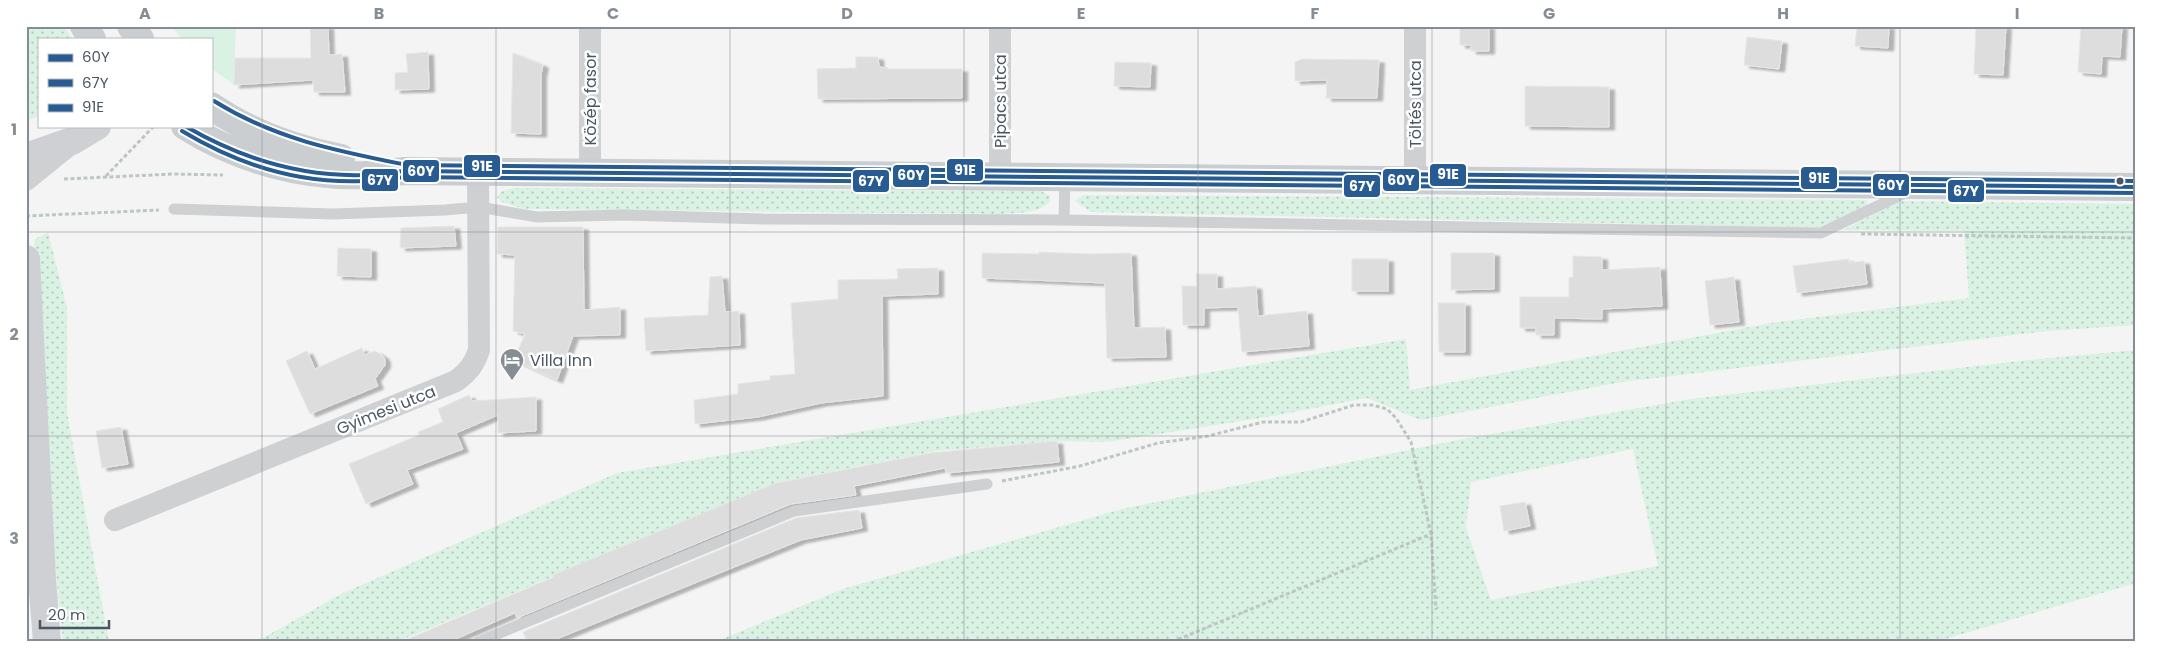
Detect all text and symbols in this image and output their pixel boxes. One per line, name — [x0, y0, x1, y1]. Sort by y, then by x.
text: A — [139, 2, 151, 25]
text: B — [374, 2, 384, 25]
text: C — [607, 2, 619, 25]
text: D — [841, 2, 853, 25]
text: E — [1077, 2, 1085, 25]
text: F — [1311, 2, 1320, 25]
text: G — [1543, 2, 1555, 25]
text: H — [1777, 2, 1789, 25]
text: I — [2015, 2, 2019, 25]
legend — [38, 38, 212, 128]
text: 60Y — [82, 46, 110, 67]
street label: Közép fasor — [579, 53, 602, 145]
street label: Pipacs utca — [989, 54, 1012, 148]
street label: Töltés utca — [1404, 60, 1427, 148]
text: 67Y — [82, 72, 109, 93]
text: 91E — [82, 96, 104, 117]
text: 1 — [11, 118, 17, 141]
line badge: 91E — [463, 154, 501, 178]
text: 91E — [471, 156, 493, 176]
line badge: 91E — [946, 158, 984, 182]
line badge: 60Y — [402, 159, 440, 183]
text: 91E — [954, 160, 976, 180]
text: 60Y — [407, 161, 435, 181]
line badge: 91E — [1429, 163, 1467, 187]
line badge: 60Y — [892, 164, 930, 188]
text: 91E — [1437, 164, 1459, 184]
text: 60Y — [897, 165, 925, 185]
line badge: 91E — [1800, 166, 1838, 190]
line badge: 67Y — [361, 168, 399, 192]
line badge: 60Y — [1382, 168, 1420, 192]
text: 91E — [1808, 168, 1830, 188]
line badge: 67Y — [852, 169, 890, 193]
text: 67Y — [367, 170, 394, 190]
text: 60Y — [1387, 170, 1415, 190]
text: 67Y — [858, 171, 885, 191]
line badge: 60Y — [1872, 173, 1910, 197]
line badge: 67Y — [1343, 174, 1381, 198]
text: 60Y — [1877, 175, 1905, 195]
text: 67Y — [1349, 176, 1376, 196]
unlabelled marker — [2115, 176, 2125, 186]
line badge: 67Y — [1947, 179, 1985, 203]
text: 67Y — [1953, 181, 1980, 201]
text: 2 — [9, 323, 19, 346]
hotel icon: Villa Inn — [499, 347, 525, 381]
place label: Villa Inn — [530, 349, 592, 372]
street label: Gyimesi utca — [333, 380, 439, 440]
text: 3 — [9, 527, 19, 550]
scale bar — [40, 598, 109, 630]
text: 20 m — [48, 604, 86, 625]

